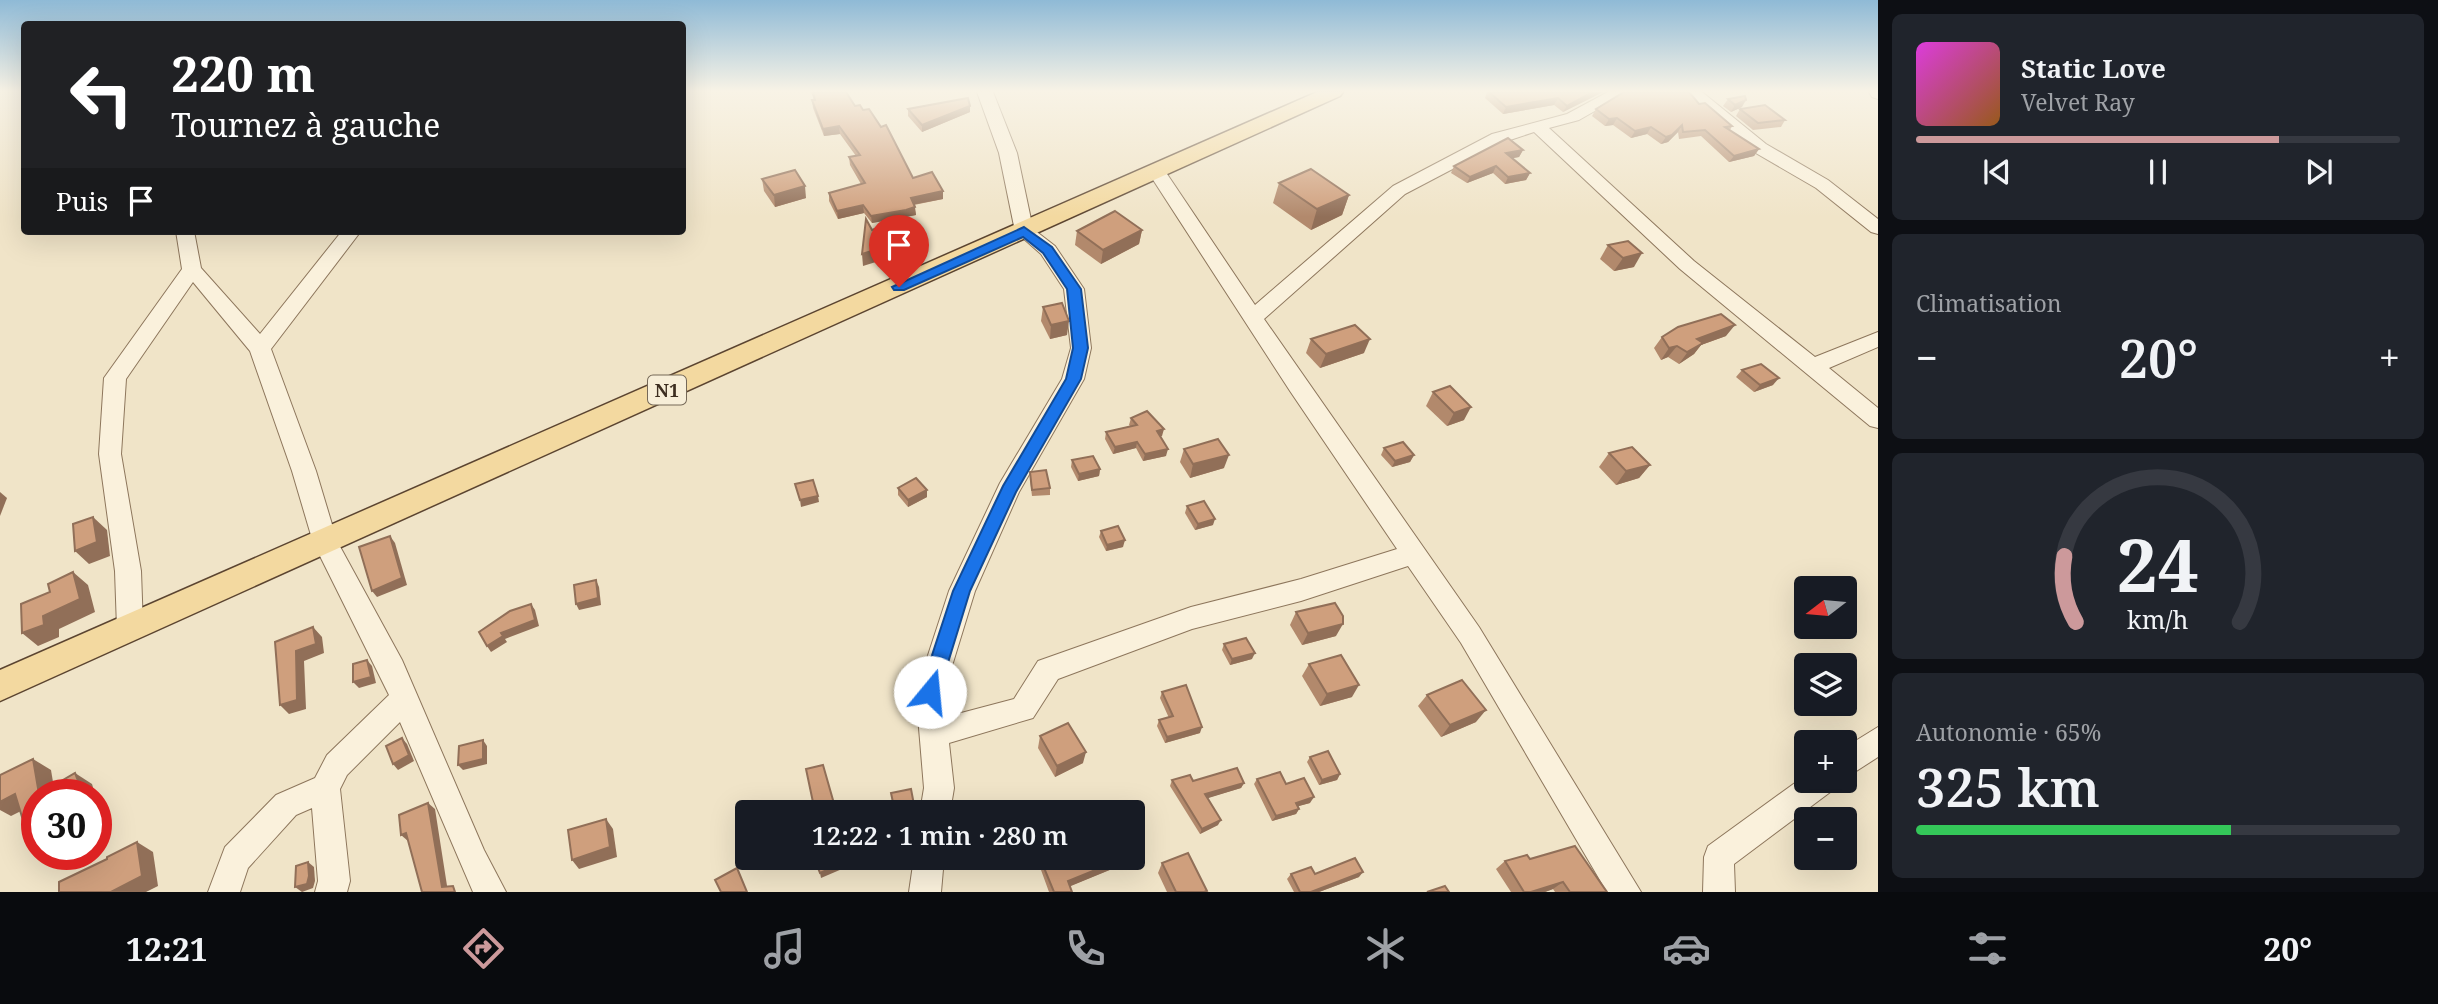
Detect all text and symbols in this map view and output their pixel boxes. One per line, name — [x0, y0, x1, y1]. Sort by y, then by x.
text: 220 m — [171, 40, 315, 106]
icon: left — [56, 49, 147, 140]
text: Static Love — [2021, 50, 2166, 86]
text: Velvet Ray — [2021, 86, 2135, 118]
text: Tournez à gauche — [171, 103, 440, 146]
icon: previous — [1978, 153, 2016, 191]
icon: pause — [2139, 153, 2177, 191]
icon: next — [2300, 153, 2338, 191]
icon: arrive — [122, 182, 160, 220]
text: Puis — [56, 183, 108, 219]
pin — [869, 215, 929, 287]
icon: arrive — [880, 226, 918, 264]
text: Climatisation — [1916, 287, 2062, 319]
text: 20° — [2119, 322, 2198, 393]
text: − — [1916, 331, 1938, 383]
text: + — [2379, 331, 2400, 383]
road number: N1 — [648, 376, 686, 404]
text: 24 — [2117, 514, 2199, 613]
north arrow — [1794, 576, 1857, 639]
map controls — [1794, 576, 1857, 870]
text: km/h — [2127, 602, 2189, 636]
button: layers — [1794, 653, 1857, 716]
position arrow — [893, 655, 967, 729]
text: Autonomie · 65% — [1916, 716, 2101, 748]
button: + — [1794, 730, 1857, 793]
text: 325 km — [1916, 751, 2100, 822]
speed limit sign: 30 — [21, 779, 112, 870]
button: − — [1794, 807, 1857, 870]
text: 12:22 · 1 min · 280 m — [812, 817, 1068, 853]
icon: directions — [459, 924, 508, 973]
icon: music — [760, 924, 809, 973]
icon: phone — [1061, 924, 1110, 973]
icon: climate — [1361, 924, 1410, 973]
icon: car — [1662, 924, 1711, 973]
icon: filters — [1963, 924, 2012, 973]
text: 12:21 — [126, 927, 208, 970]
text: 20° — [2263, 927, 2312, 970]

